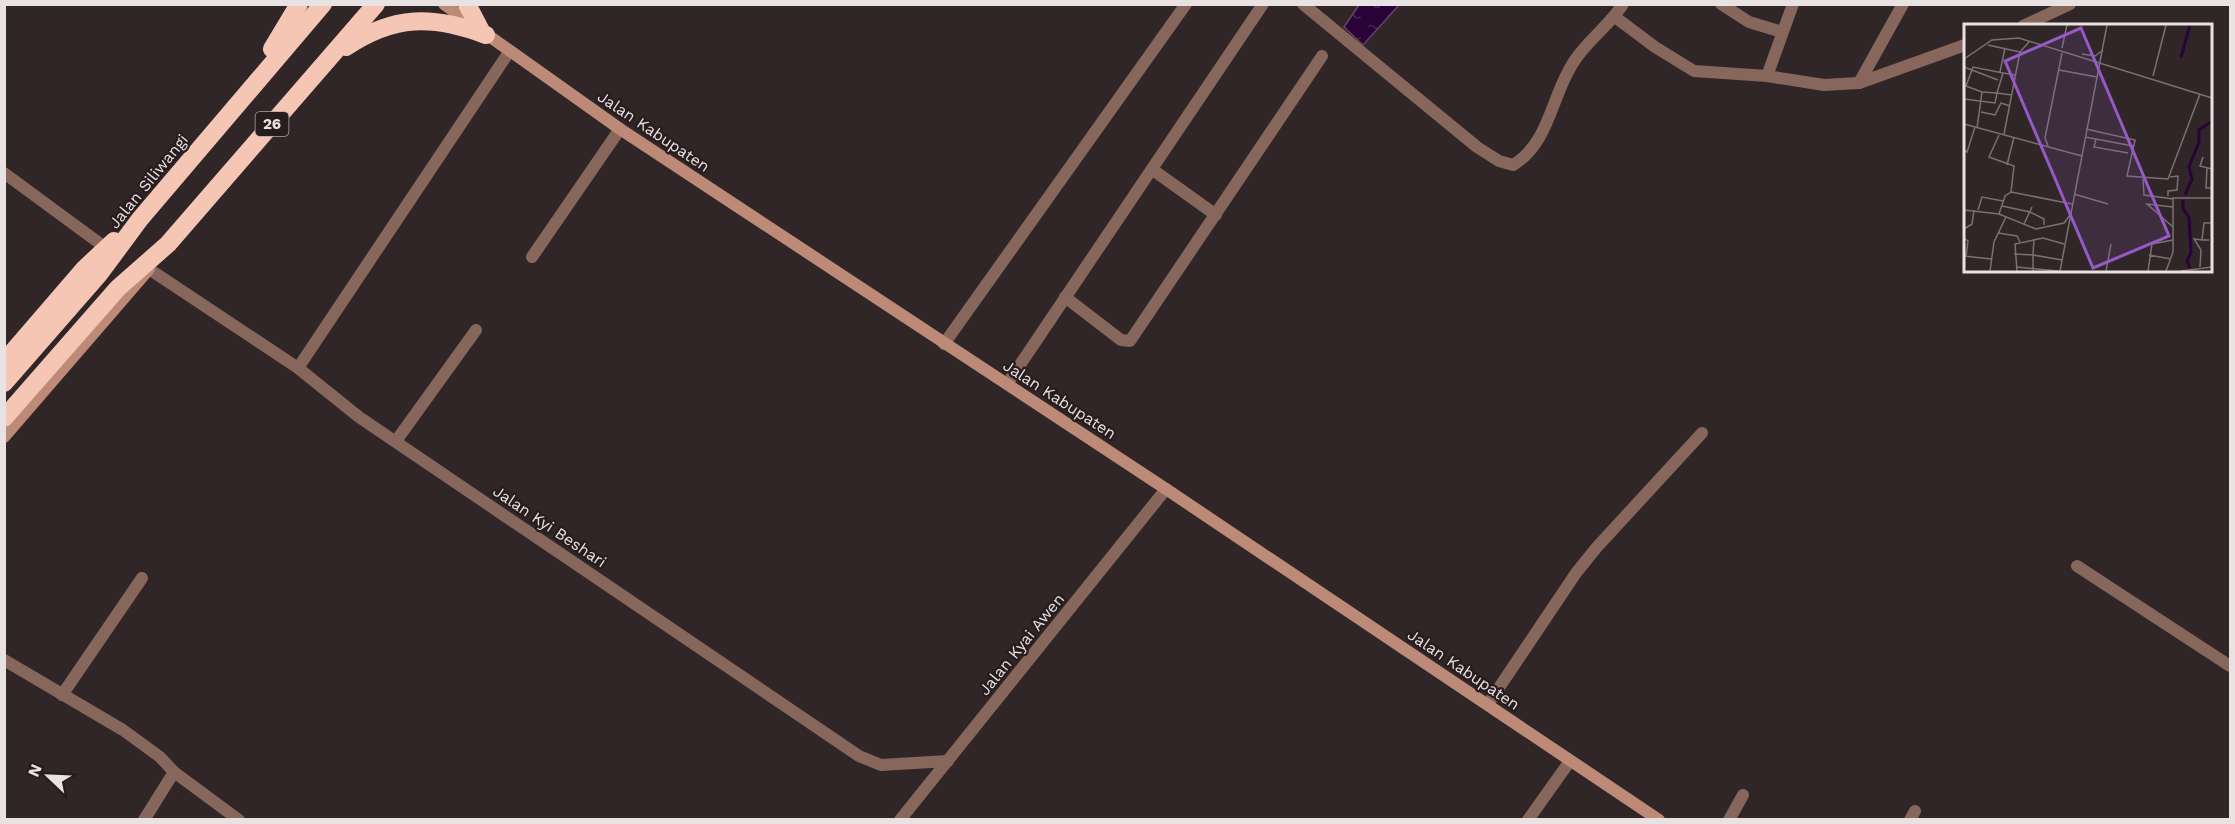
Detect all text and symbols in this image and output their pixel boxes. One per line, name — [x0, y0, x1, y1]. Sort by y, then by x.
inset map — [1964, 24, 2211, 272]
street label: Jalan Kabupaten — [594, 87, 713, 176]
road number: 26 — [256, 112, 288, 136]
street label: Jalan Siliwangi — [105, 130, 192, 232]
street label: Jalan Kabupaten — [1000, 356, 1120, 443]
street label: Jalan Kyi Beshari — [489, 481, 610, 571]
street label: Jalan Kyai Awen — [975, 590, 1068, 699]
street label: Jalan Kabupaten — [1404, 625, 1523, 714]
north arrow — [18, 746, 78, 806]
text: N — [24, 761, 46, 780]

